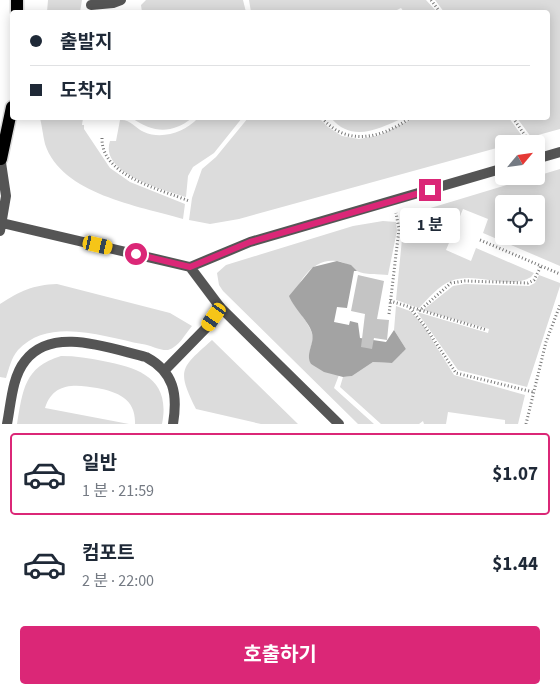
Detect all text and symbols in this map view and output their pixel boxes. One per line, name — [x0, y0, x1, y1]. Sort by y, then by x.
text: 출발지 — [60, 29, 112, 56]
text: 도착지 — [60, 78, 112, 105]
north arrow — [495, 135, 545, 185]
map controls — [495, 135, 545, 245]
route end — [419, 179, 441, 201]
button: locate — [495, 195, 545, 245]
callout: 1 분 — [400, 208, 460, 242]
text: 1 분 — [417, 214, 443, 236]
car — [81, 234, 114, 256]
route start — [125, 243, 147, 265]
car — [199, 300, 228, 334]
text: 일반 — [82, 450, 117, 477]
icon: car — [22, 452, 67, 497]
text: $1.07 — [492, 461, 538, 488]
text: 1 분 · 21:59 — [82, 480, 154, 502]
text: 컴포트 — [82, 540, 134, 567]
icon: car — [22, 542, 67, 587]
text: $1.44 — [492, 551, 538, 578]
text: 2 분 · 22:00 — [82, 570, 154, 592]
button: 호출하기 — [20, 626, 540, 684]

